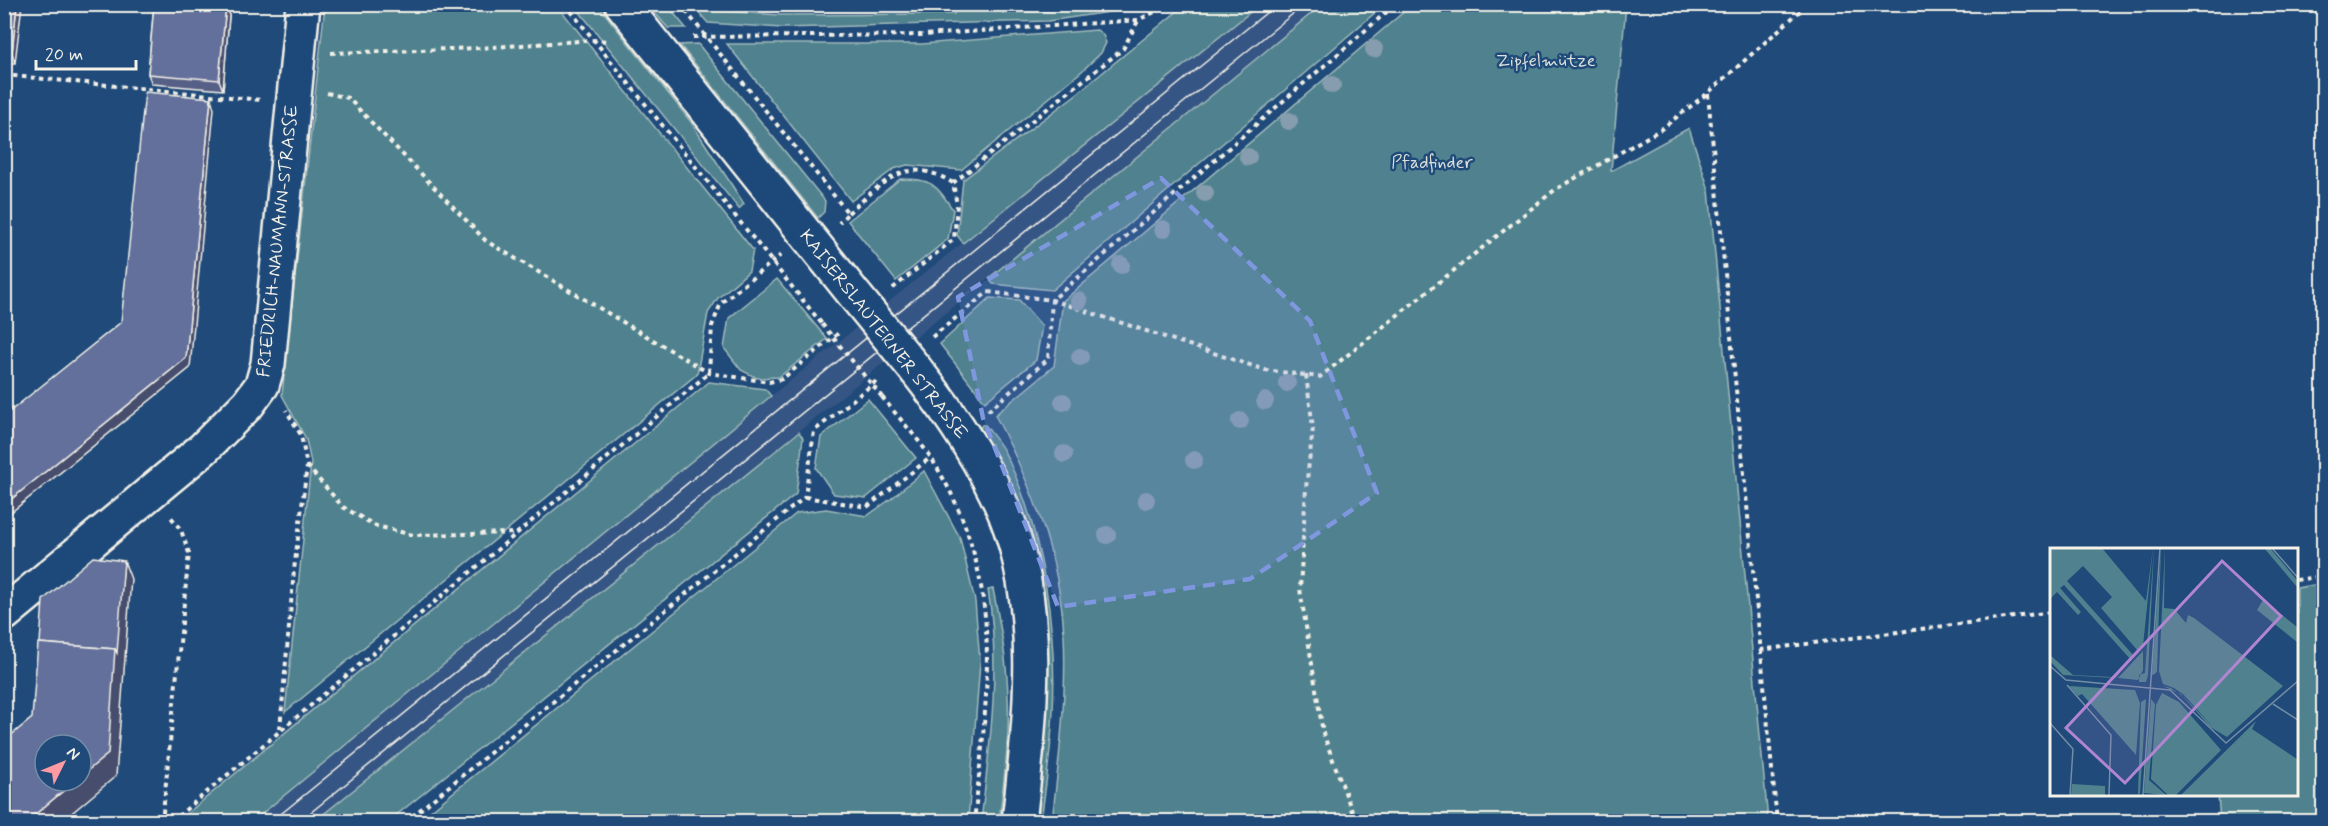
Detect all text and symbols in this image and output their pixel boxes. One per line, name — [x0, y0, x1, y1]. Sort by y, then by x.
scale bar — [36, 33, 136, 71]
text: 20 m — [45, 43, 83, 67]
park label: Zipfelmütze — [1496, 49, 1596, 73]
street label: FRIEDRICH-NAUMANN-STRASSE — [252, 103, 304, 379]
park label: Pfadfinder — [1391, 151, 1473, 175]
street label: KAISERSLAUTERNER STRASSE — [794, 225, 973, 445]
inset map — [2050, 548, 2298, 796]
north arrow — [33, 733, 93, 793]
text: N — [62, 743, 84, 765]

